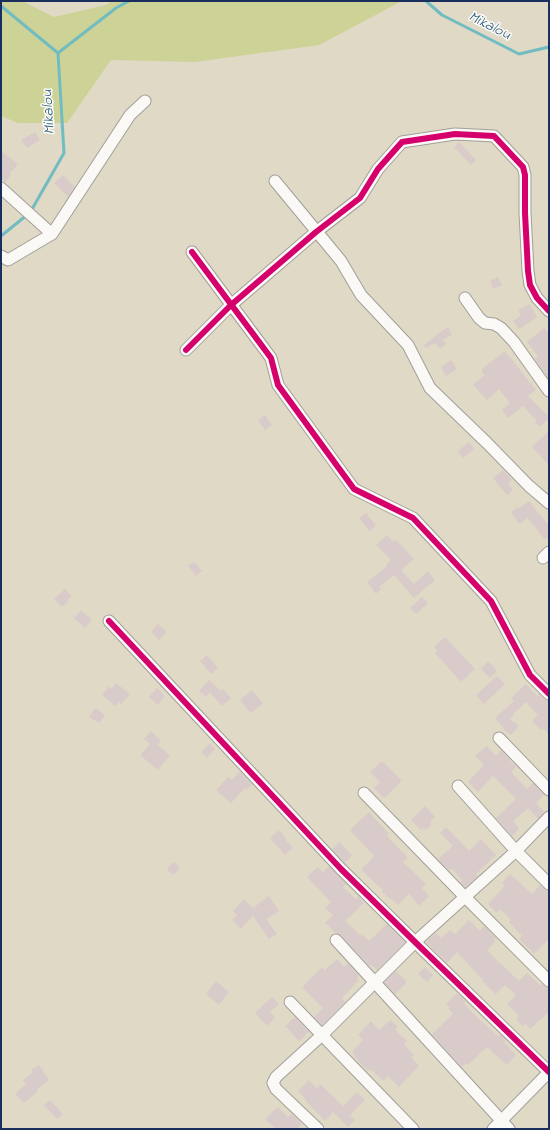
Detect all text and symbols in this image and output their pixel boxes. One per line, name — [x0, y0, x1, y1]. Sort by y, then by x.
water label: Mikalou — [465, 9, 513, 45]
water label: Mikalou — [40, 89, 60, 135]

